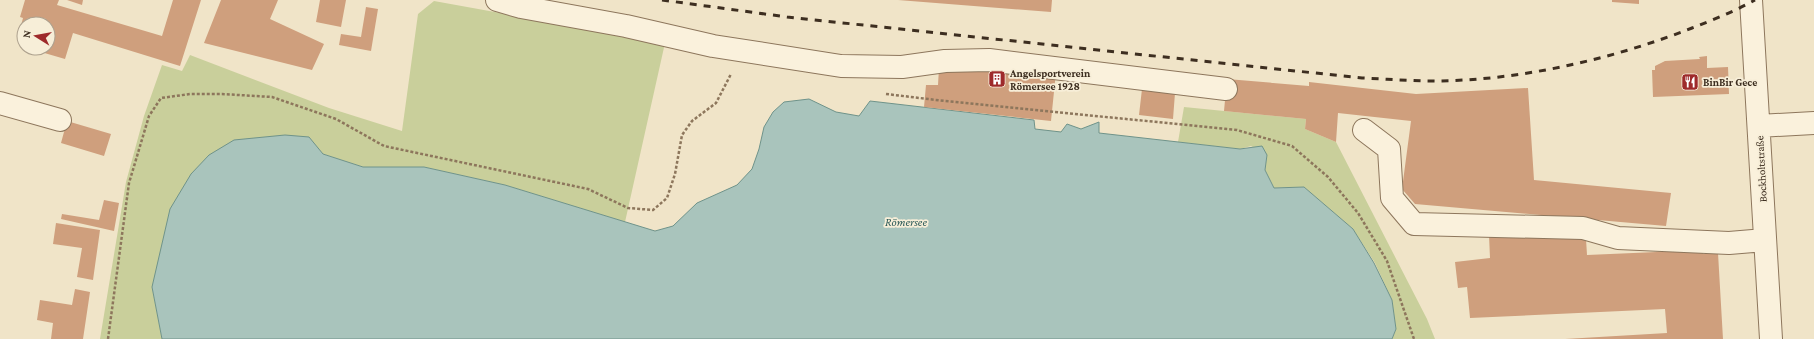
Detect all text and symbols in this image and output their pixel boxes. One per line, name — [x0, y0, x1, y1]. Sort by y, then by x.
north arrow — [16, 16, 56, 56]
text: N — [20, 29, 33, 39]
place label: Angelsportverein Römersee 1928 — [1009, 67, 1091, 92]
building icon: Angelsportverein Römersee 1928 — [987, 69, 1007, 89]
restaurant icon: BinBir Gece — [1680, 72, 1700, 92]
place label: BinBir Gece — [1703, 76, 1757, 88]
street label: Bockholtstraße — [1753, 135, 1769, 203]
water label: Römersee — [885, 215, 927, 229]

